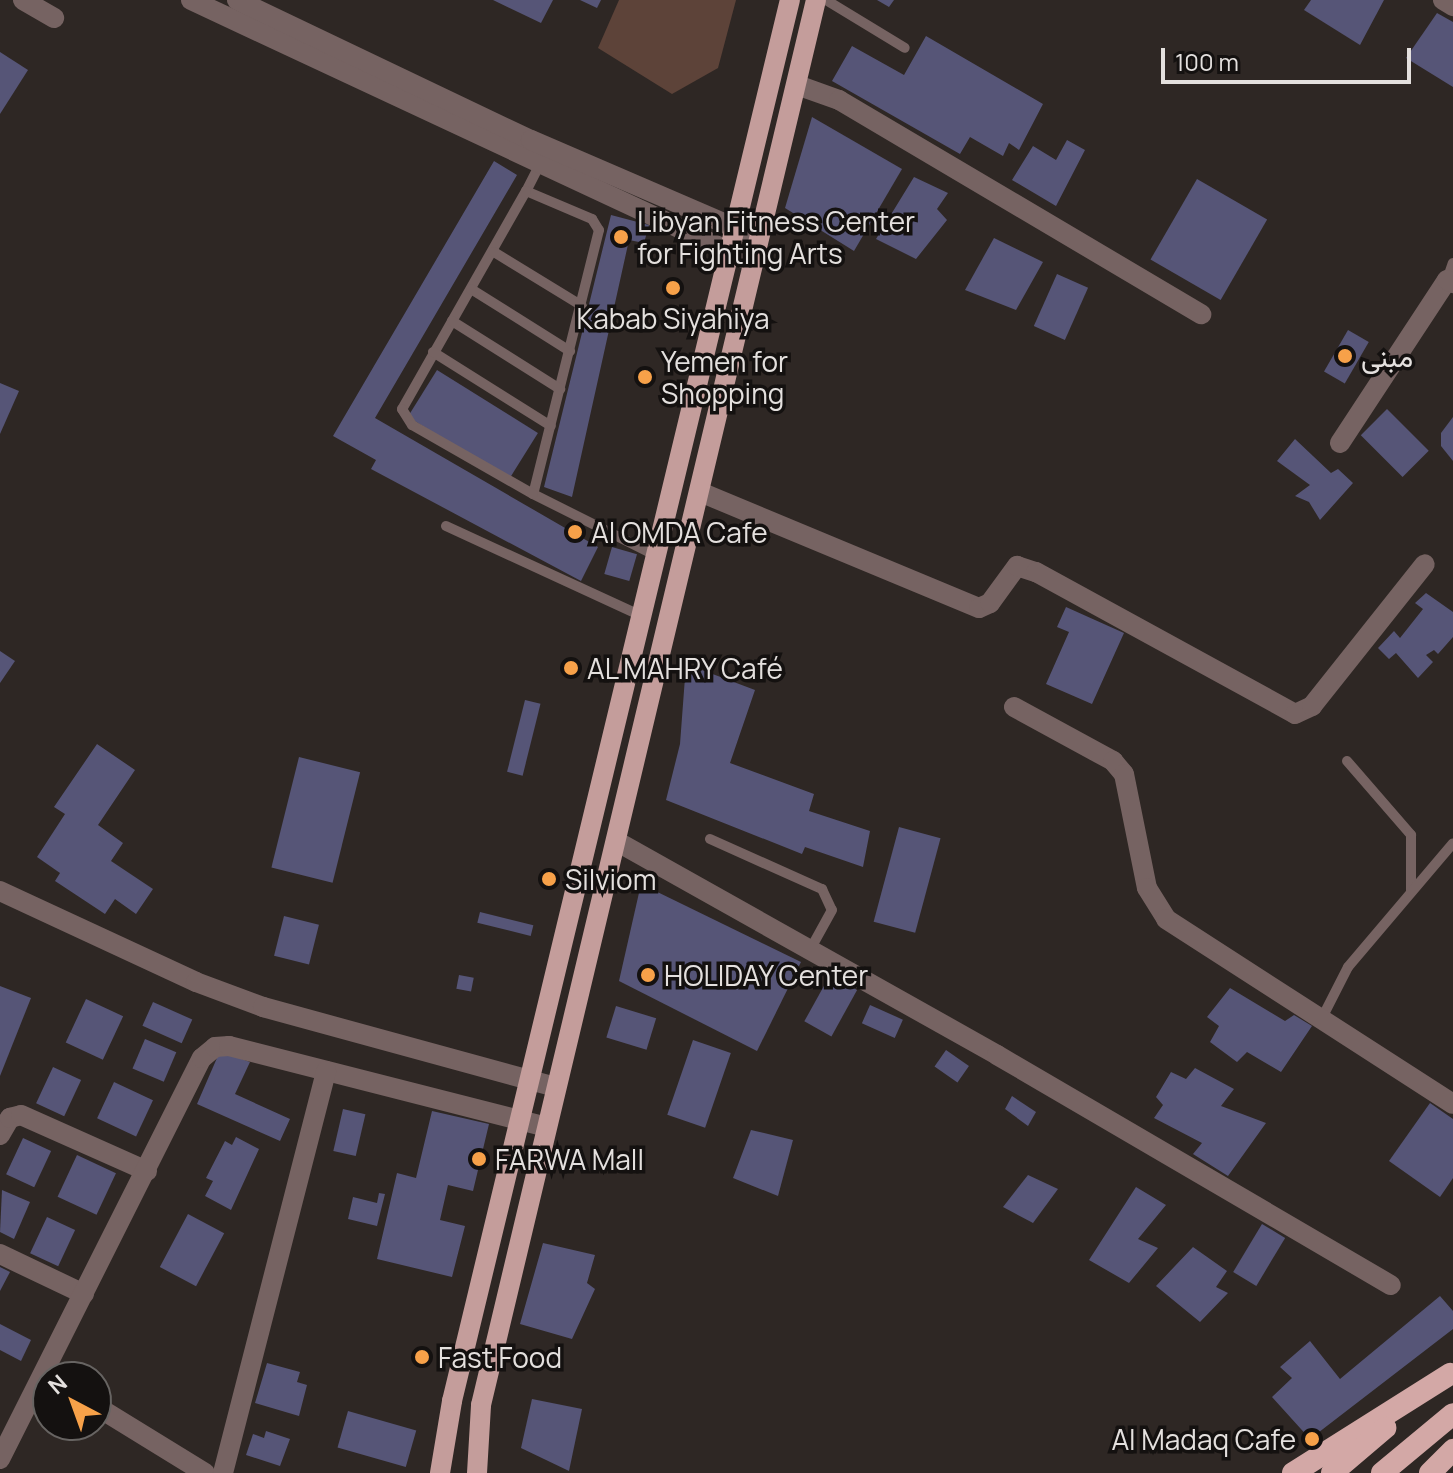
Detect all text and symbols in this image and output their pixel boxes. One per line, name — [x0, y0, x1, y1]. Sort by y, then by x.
scale bar — [1165, 32, 1415, 82]
text: 100 m — [1175, 45, 1239, 78]
place label: Libyan Fitness Center for Fighting Arts — [637, 204, 915, 270]
marker: Libyan Fitness Center for Fighting Arts — [612, 228, 630, 246]
marker: Kabab Siyahiya — [664, 279, 682, 297]
place label: Kabab Siyahiya — [577, 301, 769, 335]
place label: مبنى — [1361, 339, 1413, 373]
place label: Yemen for Shopping — [661, 344, 788, 410]
marker: مبنى — [1336, 347, 1354, 365]
marker: Yemen for Shopping — [636, 368, 654, 386]
place label: Al OMDA Cafe — [591, 515, 768, 549]
marker: Al OMDA Cafe — [566, 523, 584, 541]
place label: AL MAHRY Café — [587, 651, 785, 685]
marker: AL MAHRY Café — [562, 659, 580, 677]
place label: Silviom — [565, 862, 656, 896]
marker: Silviom — [540, 870, 558, 888]
place label: HOLIDAY Center — [664, 958, 869, 992]
marker: HOLIDAY Center — [639, 966, 657, 984]
place label: FARWA Mall — [495, 1142, 644, 1176]
marker: FARWA Mall — [470, 1150, 488, 1168]
place label: Fast Food — [438, 1340, 562, 1374]
marker: Fast Food — [413, 1348, 431, 1366]
north arrow — [32, 1361, 112, 1441]
text: N — [42, 1368, 73, 1401]
place label: Al Madaq Cafe — [1111, 1422, 1296, 1456]
marker: Al Madaq Cafe — [1303, 1430, 1321, 1448]

